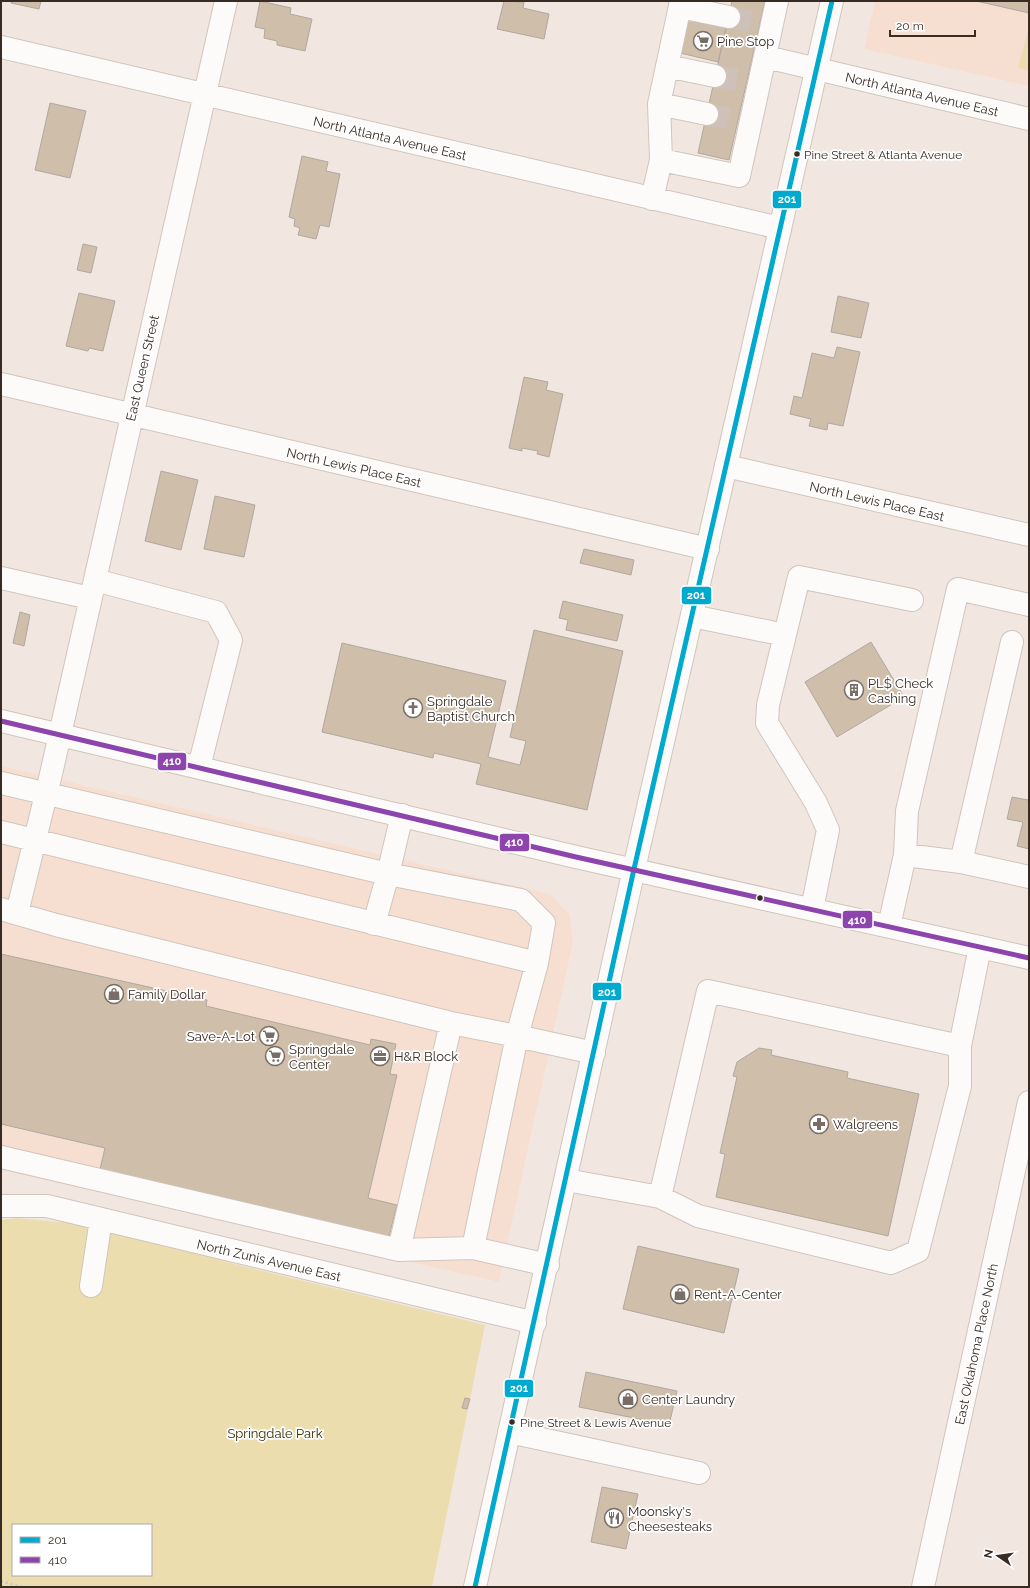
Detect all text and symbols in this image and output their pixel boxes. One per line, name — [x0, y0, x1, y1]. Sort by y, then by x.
scale bar — [890, 12, 975, 38]
text: 20 m — [896, 19, 924, 33]
supermarket icon: Pine Stop — [692, 30, 714, 52]
place label: Pine Stop — [717, 34, 774, 49]
street label: North Atlanta Avenue East — [844, 70, 1001, 120]
street label: North Atlanta Avenue East — [312, 114, 469, 164]
place label: Pine Street & Atlanta Avenue — [804, 148, 962, 162]
marker: Pine Street & Atlanta Avenue — [792, 149, 802, 159]
line badge: 201 — [772, 190, 802, 209]
text: 201 — [778, 193, 797, 206]
street label: East Queen Street — [123, 313, 162, 423]
street label: North Lewis Place East — [285, 445, 423, 490]
street label: North Lewis Place East — [808, 479, 946, 524]
line badge: 201 — [681, 586, 712, 605]
text: 201 — [687, 589, 706, 602]
place label: PL$ Check Cashing — [868, 676, 933, 706]
building icon: PL$ Check Cashing — [843, 679, 865, 701]
place label: Springdale Baptist Church — [427, 694, 515, 724]
church icon: Springdale Baptist Church — [402, 697, 424, 719]
line badge: 410 — [157, 752, 187, 771]
text: 410 — [163, 755, 181, 768]
line badge: 410 — [499, 833, 530, 852]
text: 410 — [505, 836, 523, 849]
unlabelled marker — [755, 893, 765, 903]
line badge: 410 — [842, 910, 873, 929]
text: 410 — [848, 914, 866, 927]
line badge: 201 — [592, 982, 622, 1001]
shop icon: Family Dollar — [103, 983, 125, 1005]
text: 201 — [598, 986, 617, 999]
place label: Family Dollar — [128, 987, 206, 1002]
supermarket icon: Save-A-Lot — [258, 1025, 280, 1047]
place label: Save-A-Lot — [187, 1029, 256, 1044]
place label: Springdale Center — [289, 1042, 355, 1072]
supermarket icon: Springdale Center — [264, 1045, 286, 1067]
office icon: H&R Block — [369, 1045, 391, 1067]
place label: H&R Block — [394, 1049, 458, 1064]
pharmacy icon: Walgreens — [808, 1113, 830, 1135]
place label: Walgreens — [833, 1117, 898, 1132]
street label: North Zunis Avenue East — [195, 1237, 343, 1285]
street label: East Oklahoma Place North — [952, 1262, 1001, 1426]
shop icon: Rent-A-Center — [669, 1283, 691, 1305]
place label: Rent-A-Center — [694, 1287, 782, 1302]
line badge: 201 — [504, 1379, 534, 1398]
text: 201 — [510, 1382, 529, 1395]
shop icon: Center Laundry — [617, 1388, 639, 1410]
place label: Center Laundry — [642, 1392, 735, 1407]
place label: Pine Street & Lewis Avenue — [520, 1416, 671, 1430]
marker: Pine Street & Lewis Avenue — [507, 1417, 517, 1427]
park label: Springdale Park — [227, 1426, 323, 1441]
place label: Moonsky's Cheesesteaks — [628, 1504, 712, 1534]
restaurant icon: Moonsky's Cheesesteaks — [603, 1507, 625, 1529]
legend — [12, 1524, 152, 1576]
text: 201 — [48, 1533, 67, 1547]
north arrow — [978, 1536, 1018, 1576]
text: N — [981, 1548, 996, 1559]
text: 410 — [48, 1553, 67, 1567]

